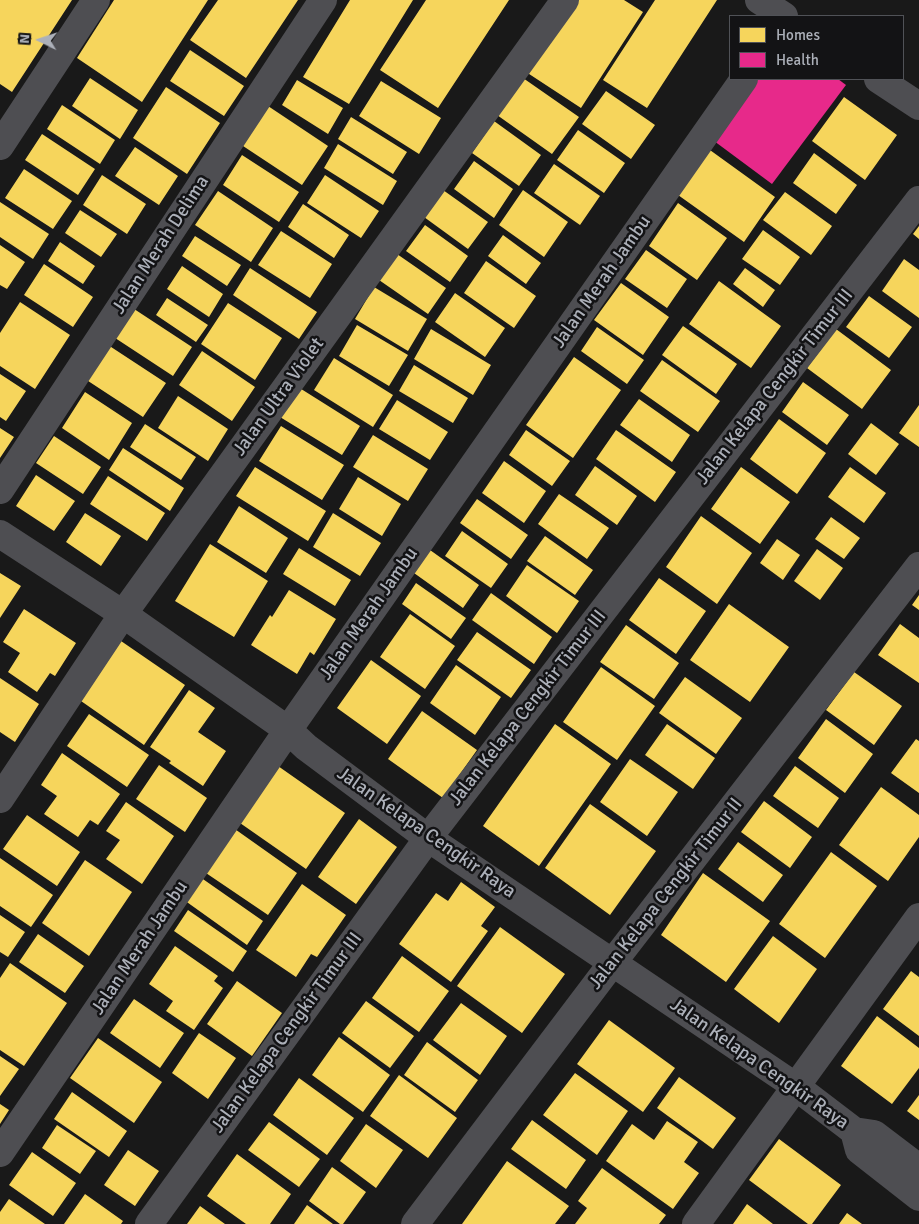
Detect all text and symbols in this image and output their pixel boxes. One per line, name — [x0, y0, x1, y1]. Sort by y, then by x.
north arrow — [15, 15, 65, 65]
legend — [729, 15, 904, 80]
text: Homes — [776, 26, 820, 44]
text: N — [16, 33, 33, 44]
text: Health — [776, 51, 819, 69]
street label: Jalan Merah Delima — [108, 171, 214, 319]
street label: Jalan Merah Jambu — [548, 211, 656, 353]
street label: Jalan Kelapa Cengkir Timur III — [692, 285, 858, 489]
street label: Jalan Ultra Violet — [229, 334, 329, 460]
street label: Jalan Merah Jambu — [315, 543, 423, 685]
street label: Jalan Kelapa Cengkir Timur III — [445, 606, 611, 810]
street label: Jalan Kelapa Cengkir Raya — [332, 763, 520, 903]
street label: Jalan Kelapa Cengkir Timur II — [584, 794, 748, 994]
street label: Jalan Merah Jambu — [87, 877, 193, 1019]
street label: Jalan Kelapa Cengkir Timur III — [207, 928, 367, 1138]
street label: Jalan Kelapa Cengkir Raya — [665, 994, 853, 1134]

